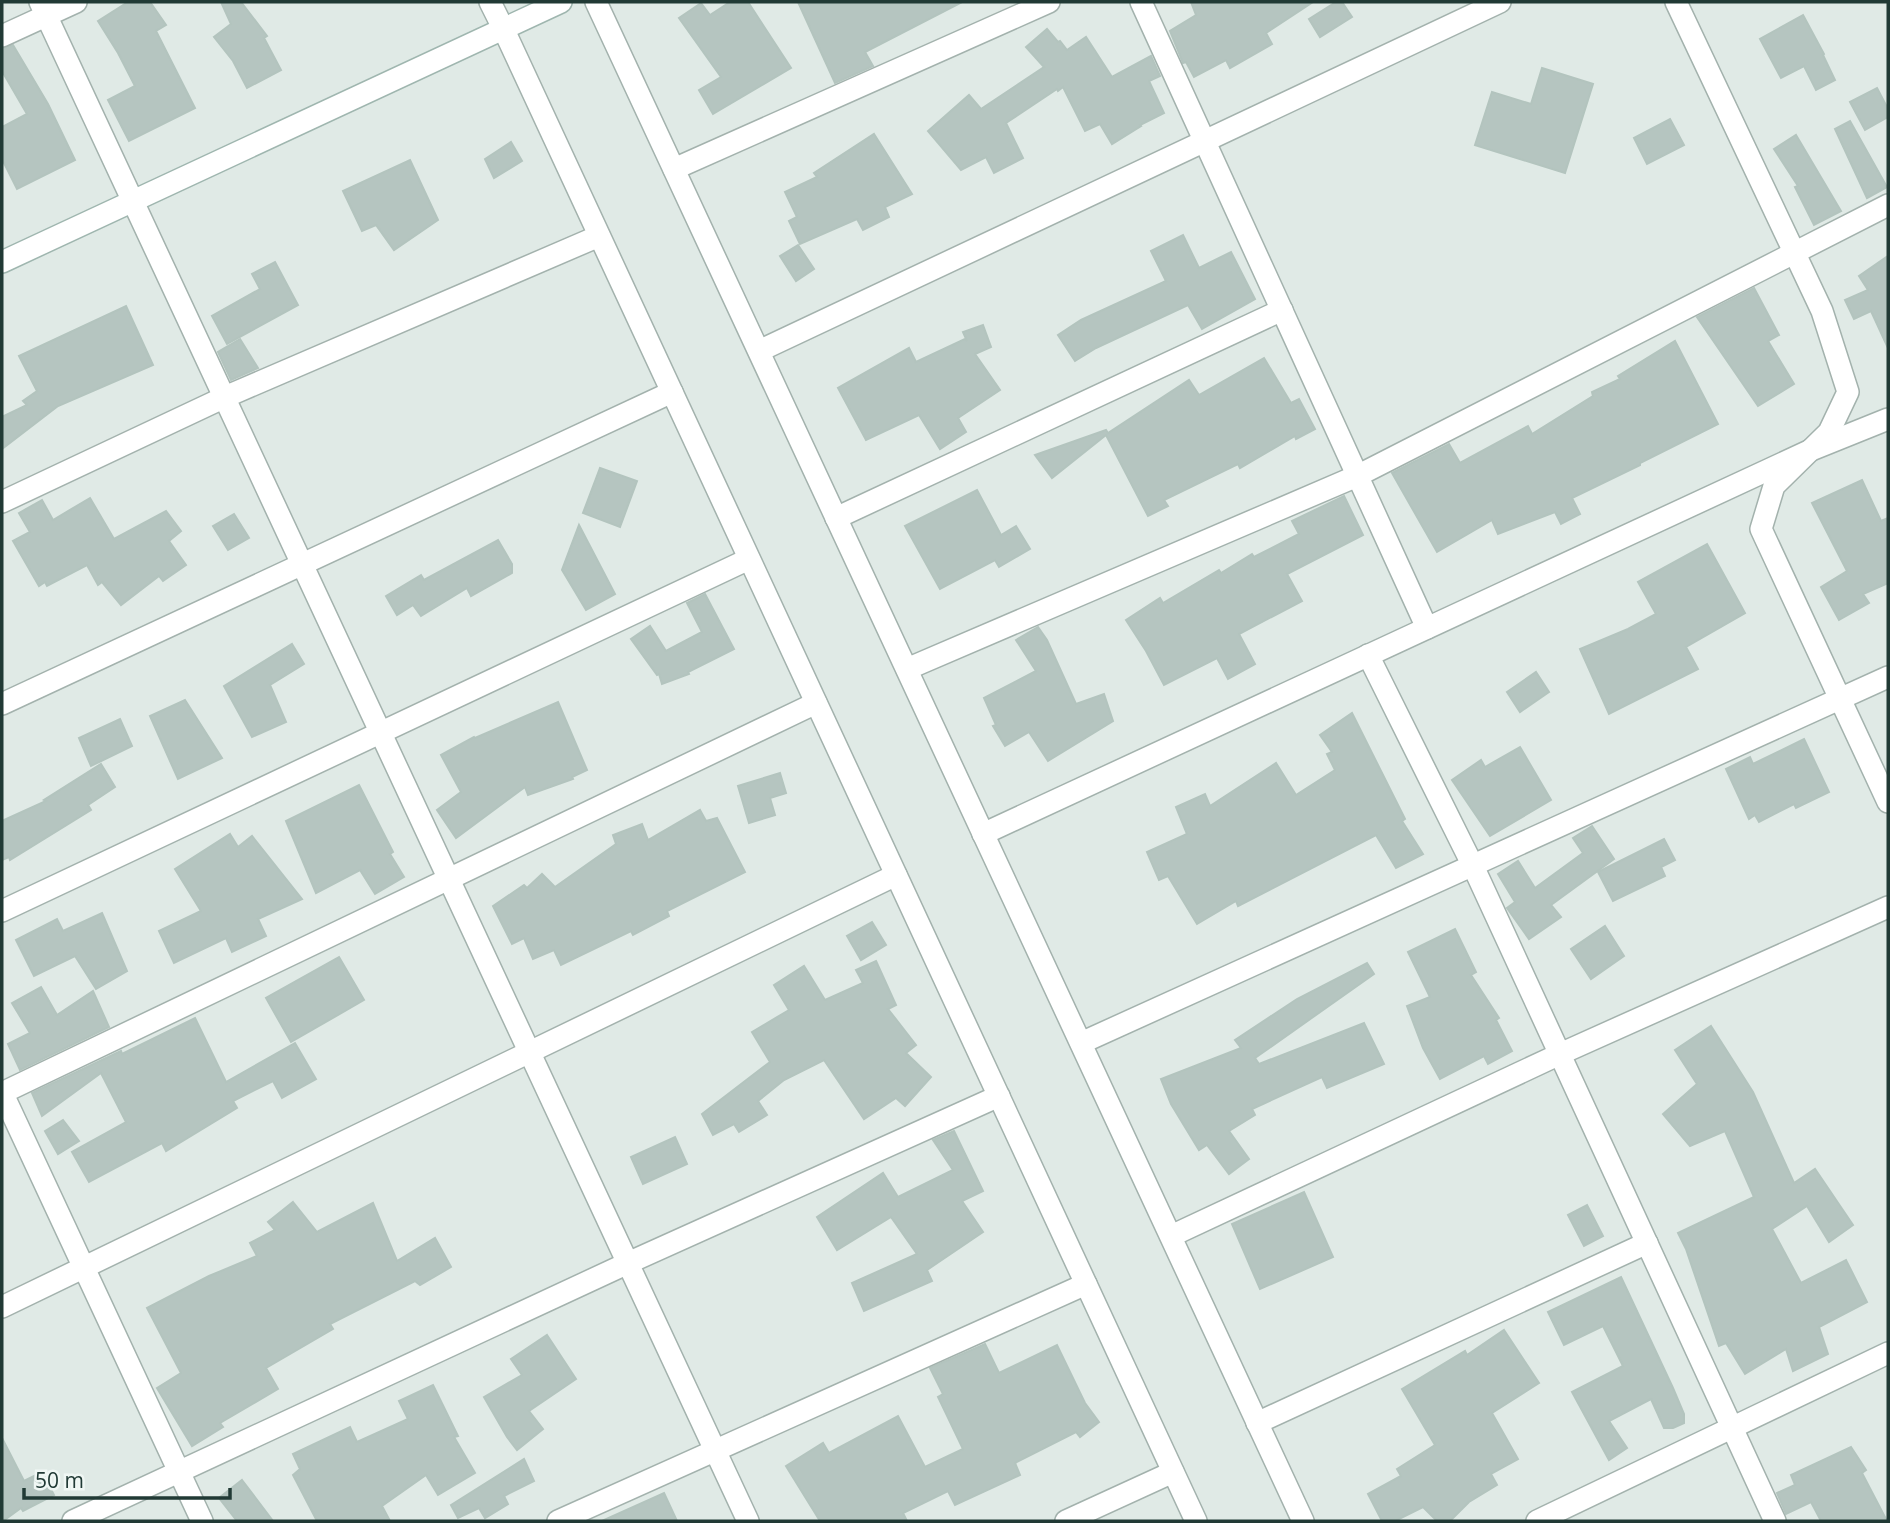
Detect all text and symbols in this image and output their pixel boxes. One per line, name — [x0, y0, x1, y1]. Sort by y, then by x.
scale bar — [24, 1456, 231, 1500]
text: 50 m — [35, 1466, 84, 1494]

